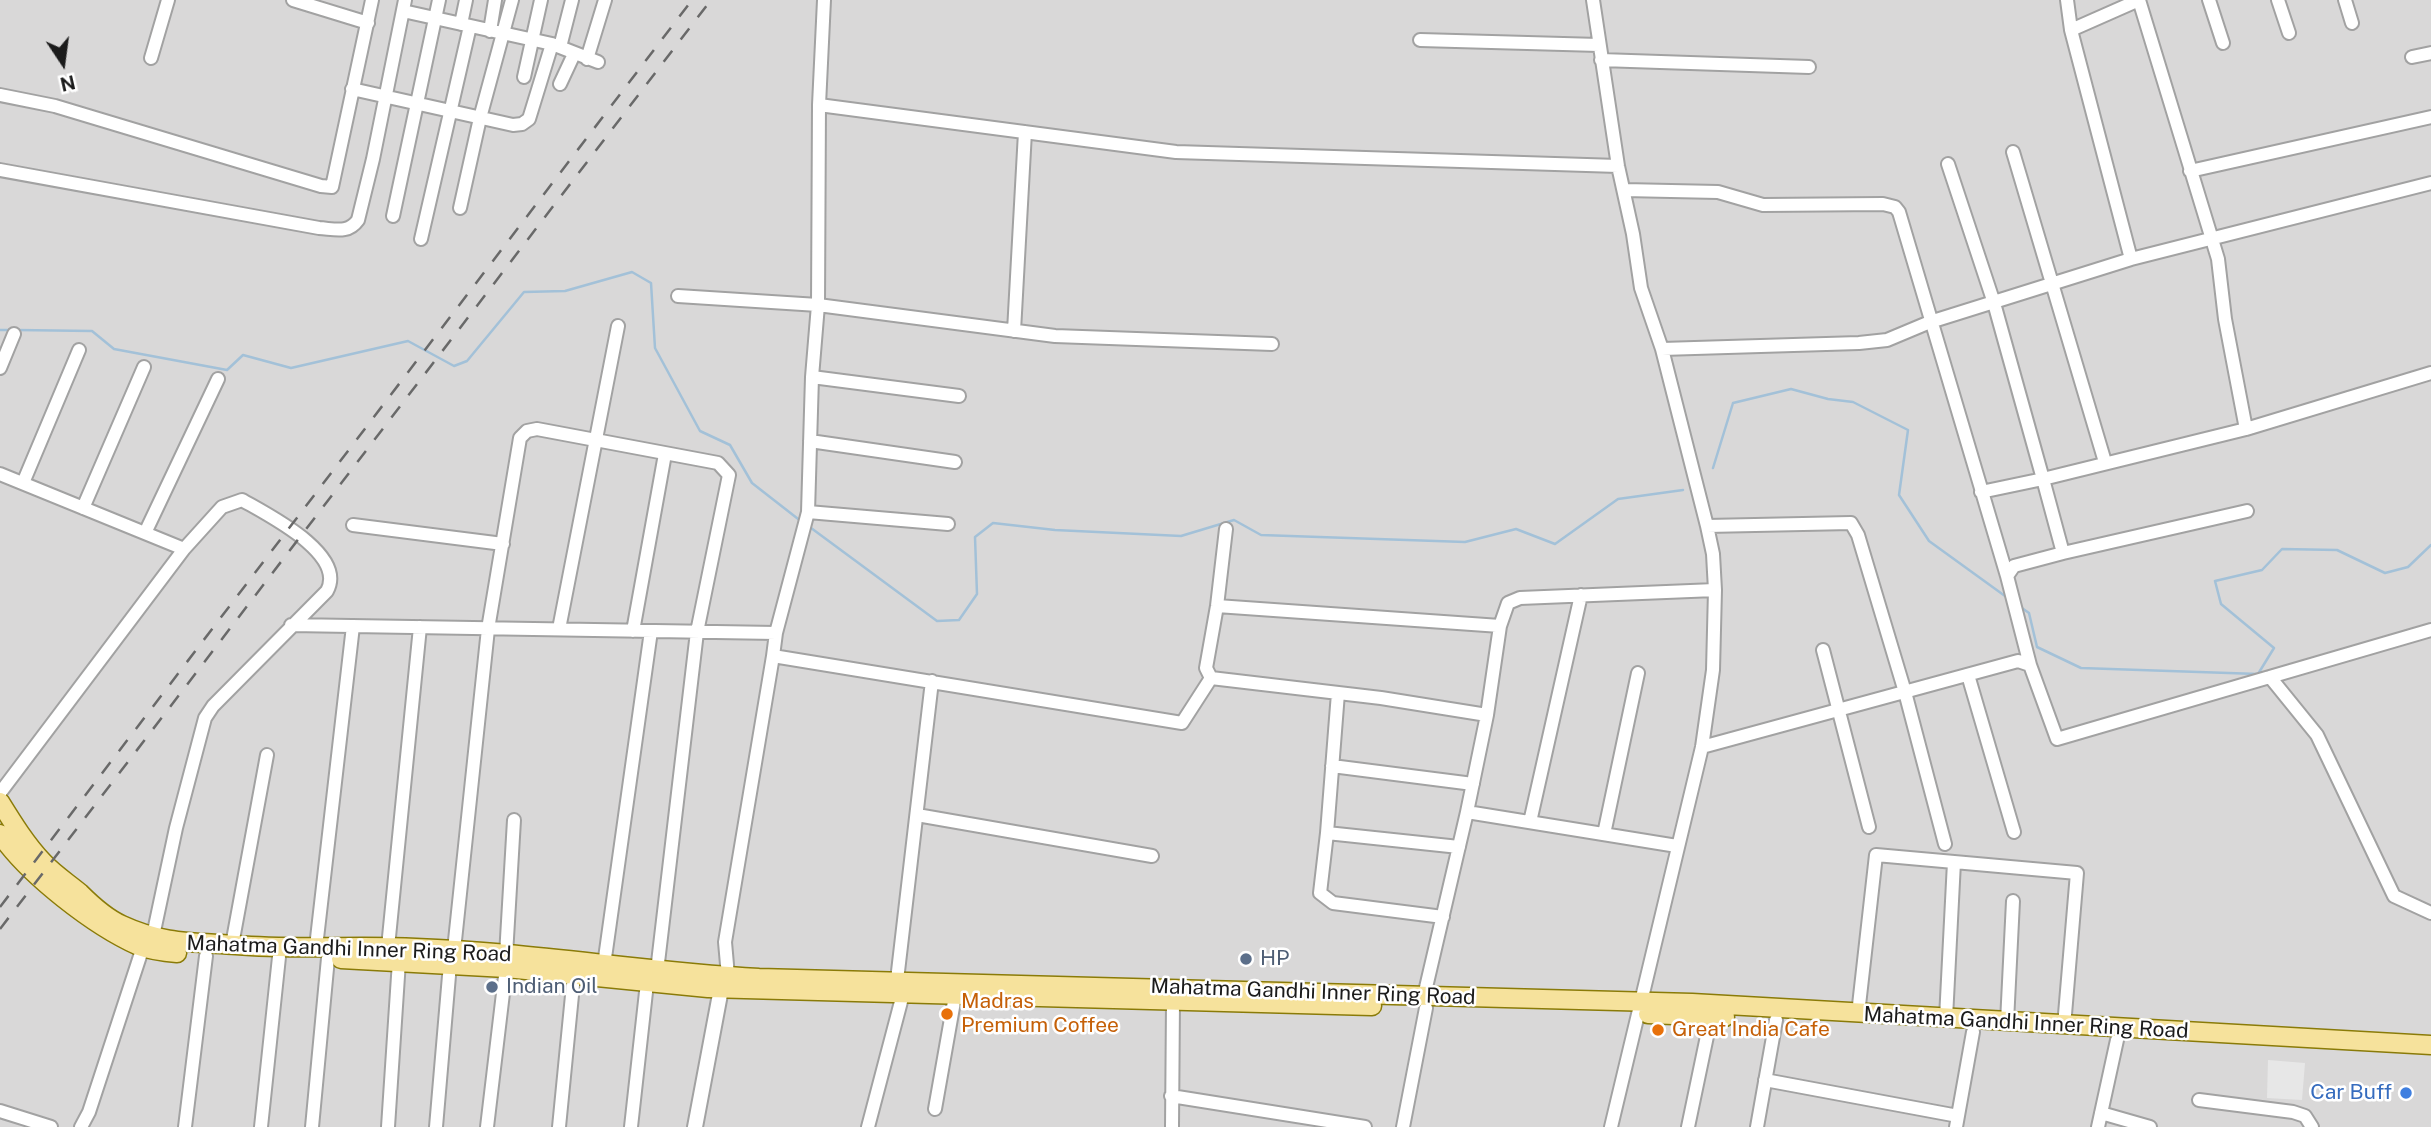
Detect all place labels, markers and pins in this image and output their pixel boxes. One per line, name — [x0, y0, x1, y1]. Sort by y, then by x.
place label: HP — [1260, 946, 1289, 972]
marker: HP — [1238, 951, 1254, 967]
place label: Indian Oil — [506, 974, 598, 1000]
marker: Indian Oil — [484, 979, 500, 995]
place label: Madras Premium Coffee — [961, 989, 1119, 1039]
marker: Madras Premium Coffee — [939, 1006, 955, 1022]
place label: Great India Cafe — [1672, 1017, 1830, 1043]
marker: Great India Cafe — [1650, 1022, 1666, 1038]
place label: Car Buff — [2310, 1080, 2392, 1106]
marker: Car Buff — [2398, 1085, 2414, 1101]

